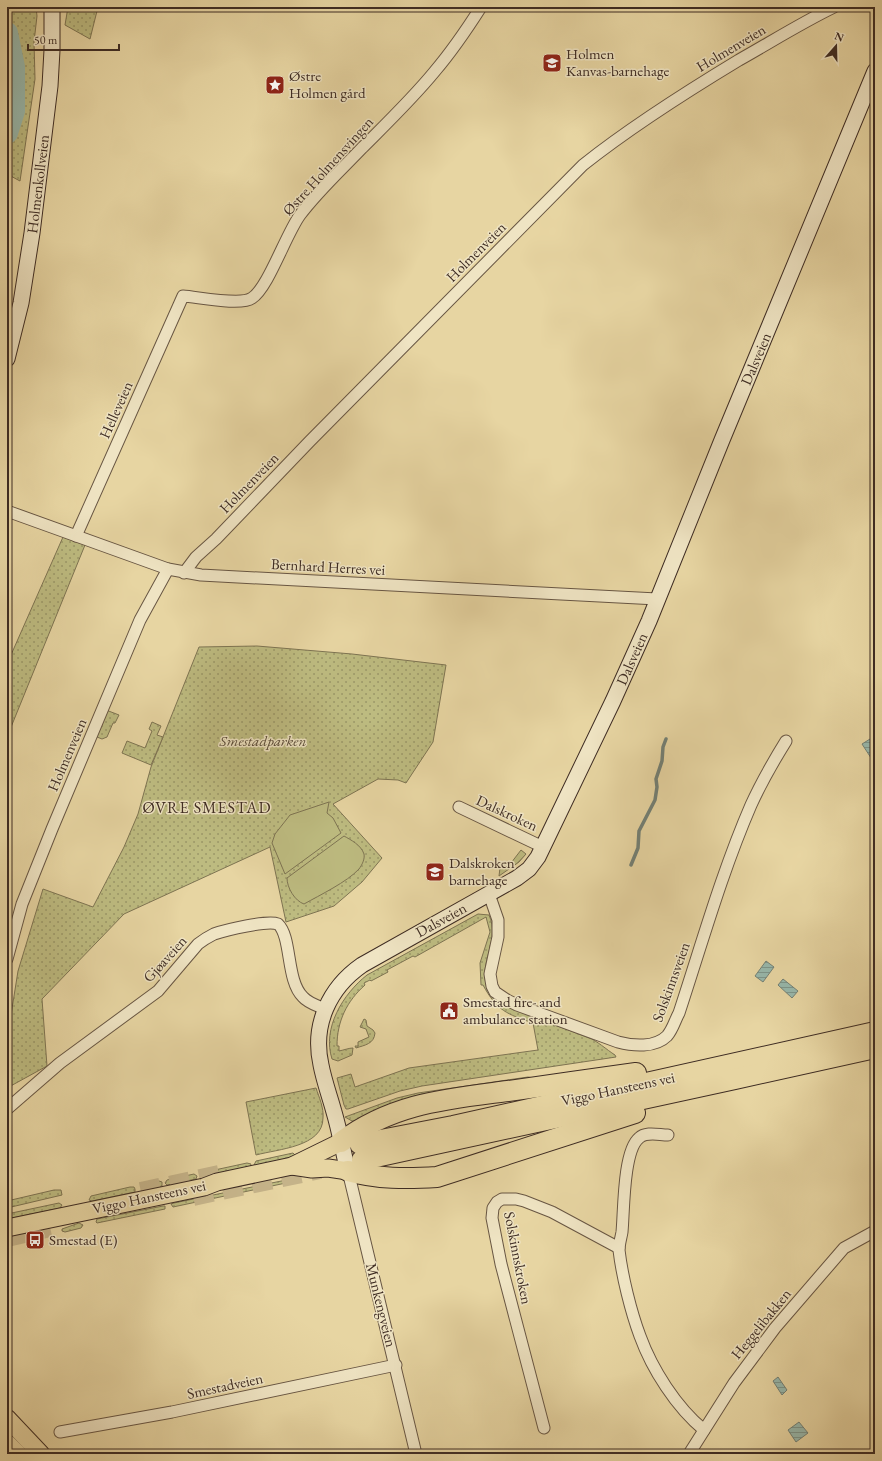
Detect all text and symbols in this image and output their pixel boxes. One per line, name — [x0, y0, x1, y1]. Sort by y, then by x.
street label: Holmenveien — [693, 19, 769, 76]
scale bar — [28, 26, 119, 52]
north arrow — [816, 26, 856, 66]
text: N — [833, 29, 846, 45]
text: 50 m — [34, 32, 58, 48]
place label: Holmen Kanvas-barnehage — [566, 44, 669, 80]
school or university icon: Holmen Kanvas-barnehage — [541, 52, 563, 74]
place label: Østre Holmen gård — [289, 66, 366, 102]
place icon: Østre Holmen gård — [264, 74, 286, 96]
street label: Østre Holmensvingen — [278, 112, 377, 219]
street label: Holmenkollveien — [22, 133, 53, 234]
street label: Holmenveien — [442, 217, 510, 286]
street label: Dalsveien — [736, 330, 775, 388]
street label: Helleveien — [95, 378, 137, 441]
street label: Holmenveien — [215, 448, 282, 517]
street label: Bernhard Herres vei — [270, 554, 386, 579]
street label: Dalsveien — [612, 630, 651, 688]
street label: Holmenveien — [43, 715, 90, 794]
park label: Smestadparken — [219, 731, 306, 750]
street label: Dalskroken — [473, 790, 541, 835]
district label: ØVRE SMESTAD — [142, 797, 272, 818]
place label: Dalskroken barnehage — [449, 853, 515, 889]
school or university icon: Dalskroken barnehage — [424, 861, 446, 883]
street label: Dalsveien — [412, 898, 470, 941]
street label: Gjøaveien — [139, 931, 191, 986]
street label: Solskinnsveien — [647, 939, 694, 1024]
place label: Smestad fire- and ambulance station — [463, 992, 568, 1028]
public building icon: Smestad fire- and ambulance station — [438, 1000, 460, 1022]
street label: Viggo Hansteens vei — [559, 1067, 677, 1110]
street label: Viggo Hansteens vei — [90, 1175, 208, 1218]
street label: Solskinnskroken — [500, 1210, 537, 1306]
bus stop icon: Smestad (E) — [24, 1229, 46, 1251]
place label: Smestad (E) — [49, 1230, 118, 1249]
street label: Munkengveien — [362, 1261, 401, 1349]
street label: Heggelibakken — [726, 1284, 795, 1363]
street label: Smestadveien — [185, 1368, 265, 1403]

